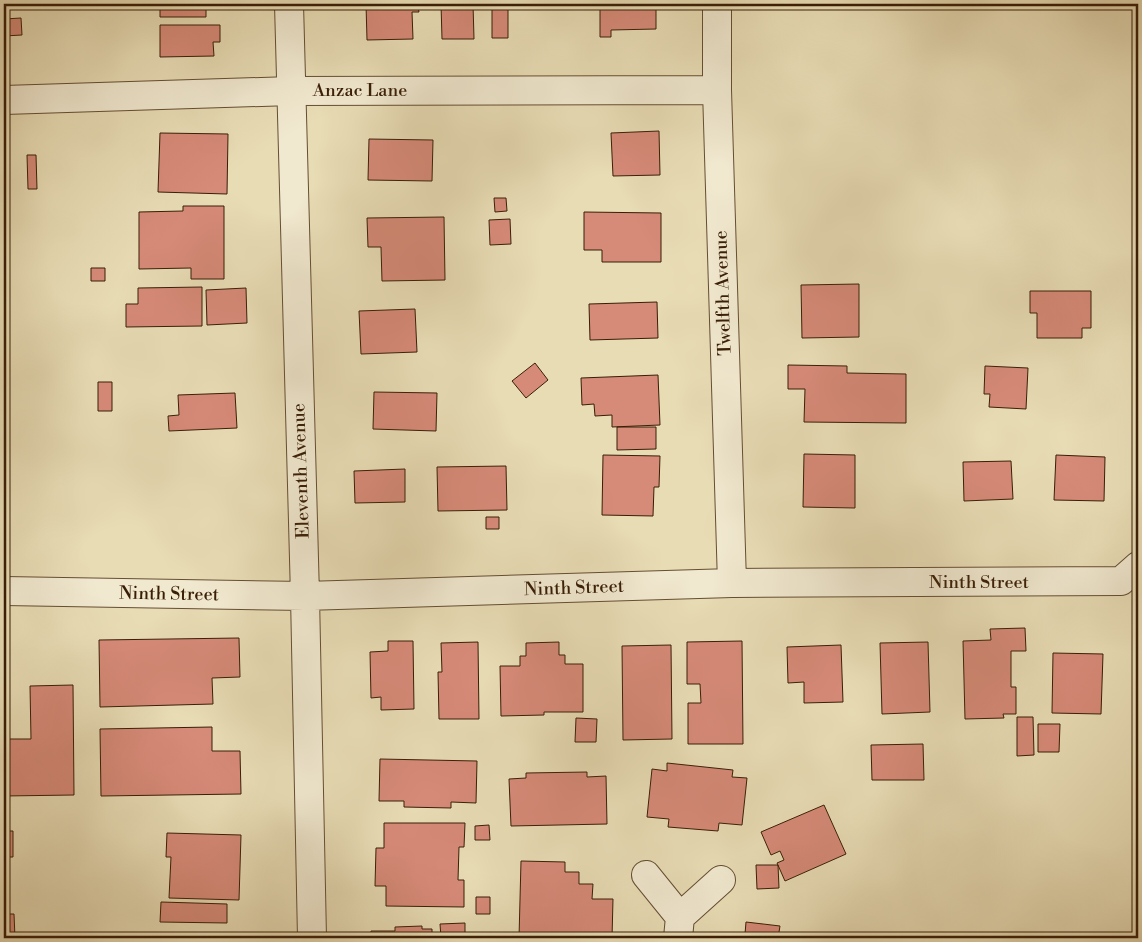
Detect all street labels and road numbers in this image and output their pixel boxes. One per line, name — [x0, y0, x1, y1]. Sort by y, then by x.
street label: Anzac Lane — [312, 79, 407, 102]
street label: Twelfth Avenue — [709, 230, 737, 356]
street label: Eleventh Avenue — [287, 403, 315, 539]
street label: Ninth Street — [929, 571, 1030, 594]
street label: Ninth Street — [524, 575, 625, 601]
street label: Ninth Street — [119, 582, 220, 606]

